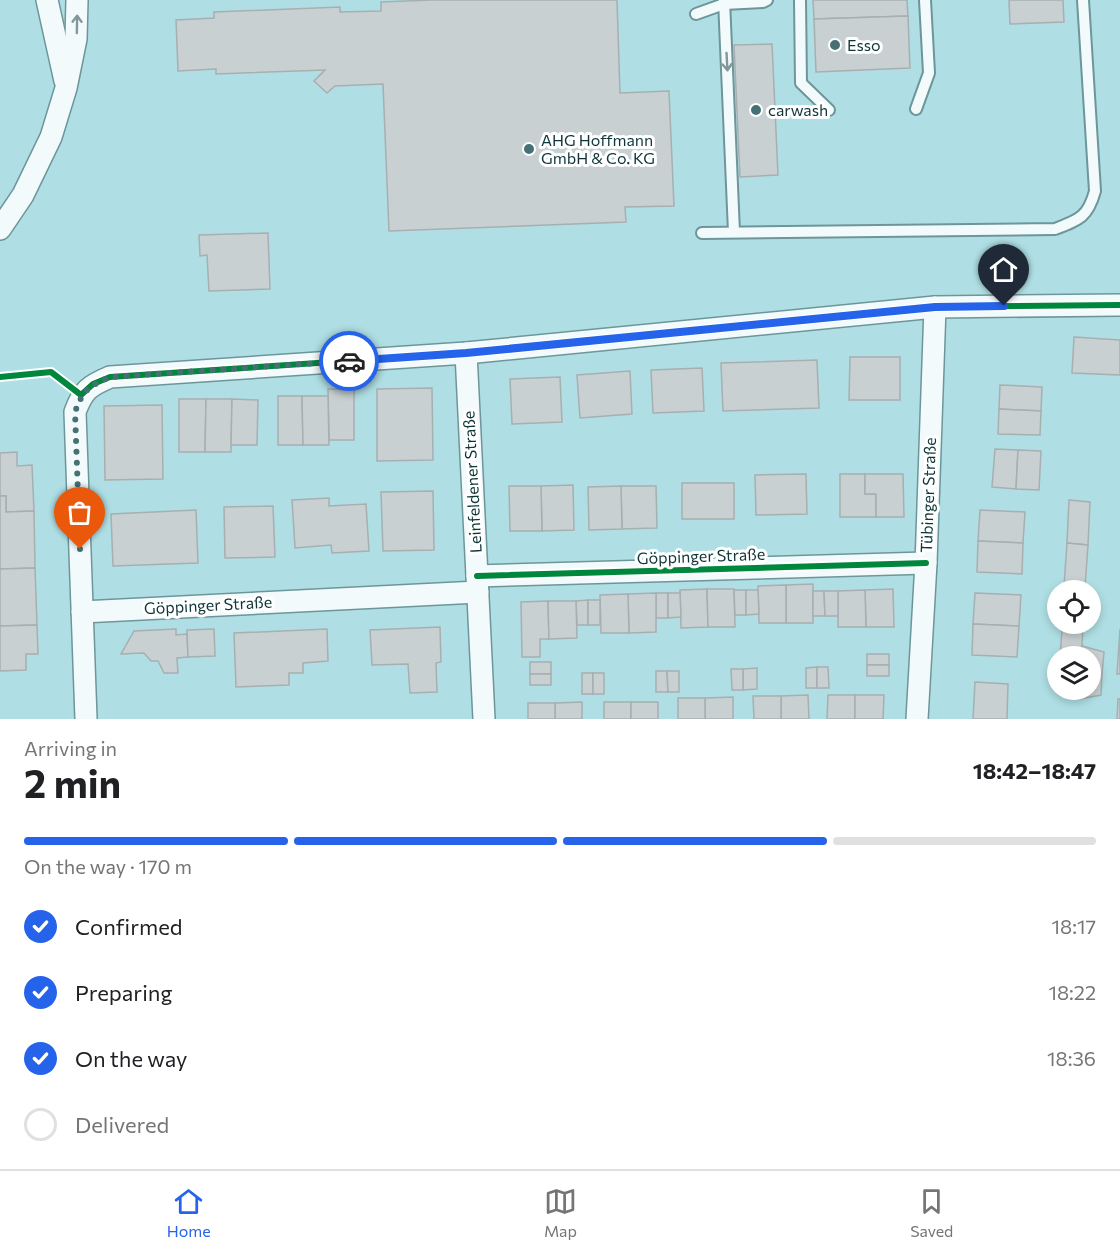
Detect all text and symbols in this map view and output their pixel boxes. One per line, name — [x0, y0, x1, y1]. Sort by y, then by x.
one-way arrow — [71, 14, 82, 34]
place label: Esso — [847, 35, 881, 54]
marker: Esso — [828, 38, 842, 52]
one-way arrow — [721, 52, 732, 72]
place label: carwash — [768, 100, 828, 119]
marker: carwash — [749, 103, 763, 117]
place label: AHG Hoffmann GmbH & Co. KG — [541, 130, 655, 167]
marker: AHG Hoffmann GmbH & Co. KG — [522, 142, 536, 156]
pin — [978, 244, 1029, 306]
icon: home — [987, 253, 1020, 286]
courier — [319, 331, 379, 391]
icon: car — [333, 345, 366, 378]
street label: Leinfeldener Straße — [458, 410, 485, 554]
street label: Tübinger Straße — [916, 437, 939, 553]
pin — [54, 487, 105, 549]
icon: bag — [63, 496, 96, 529]
street label: Göppinger Straße — [636, 544, 765, 567]
map controls — [1047, 580, 1101, 700]
button: locate — [1047, 580, 1101, 634]
street label: Göppinger Straße — [143, 592, 273, 617]
button: layers — [1047, 646, 1101, 700]
text: Arriving in — [24, 736, 117, 760]
text: 18:42–18:47 — [973, 757, 1096, 784]
text: 2 min — [24, 758, 121, 806]
text: On the way · 170 m — [24, 854, 192, 878]
icon: check — [24, 910, 57, 943]
text: Confirmed — [75, 913, 182, 940]
text: 18:17 — [1051, 914, 1096, 938]
icon: check — [24, 976, 57, 1009]
text: Preparing — [75, 979, 172, 1006]
text: 18:22 — [1048, 980, 1096, 1004]
icon: check — [24, 1042, 57, 1075]
text: On the way — [75, 1045, 187, 1072]
text: 18:36 — [1047, 1046, 1096, 1070]
text: Delivered — [75, 1111, 169, 1138]
tab: Home — [167, 1185, 211, 1240]
tab: Map — [544, 1185, 577, 1240]
tab: Saved — [910, 1185, 953, 1240]

